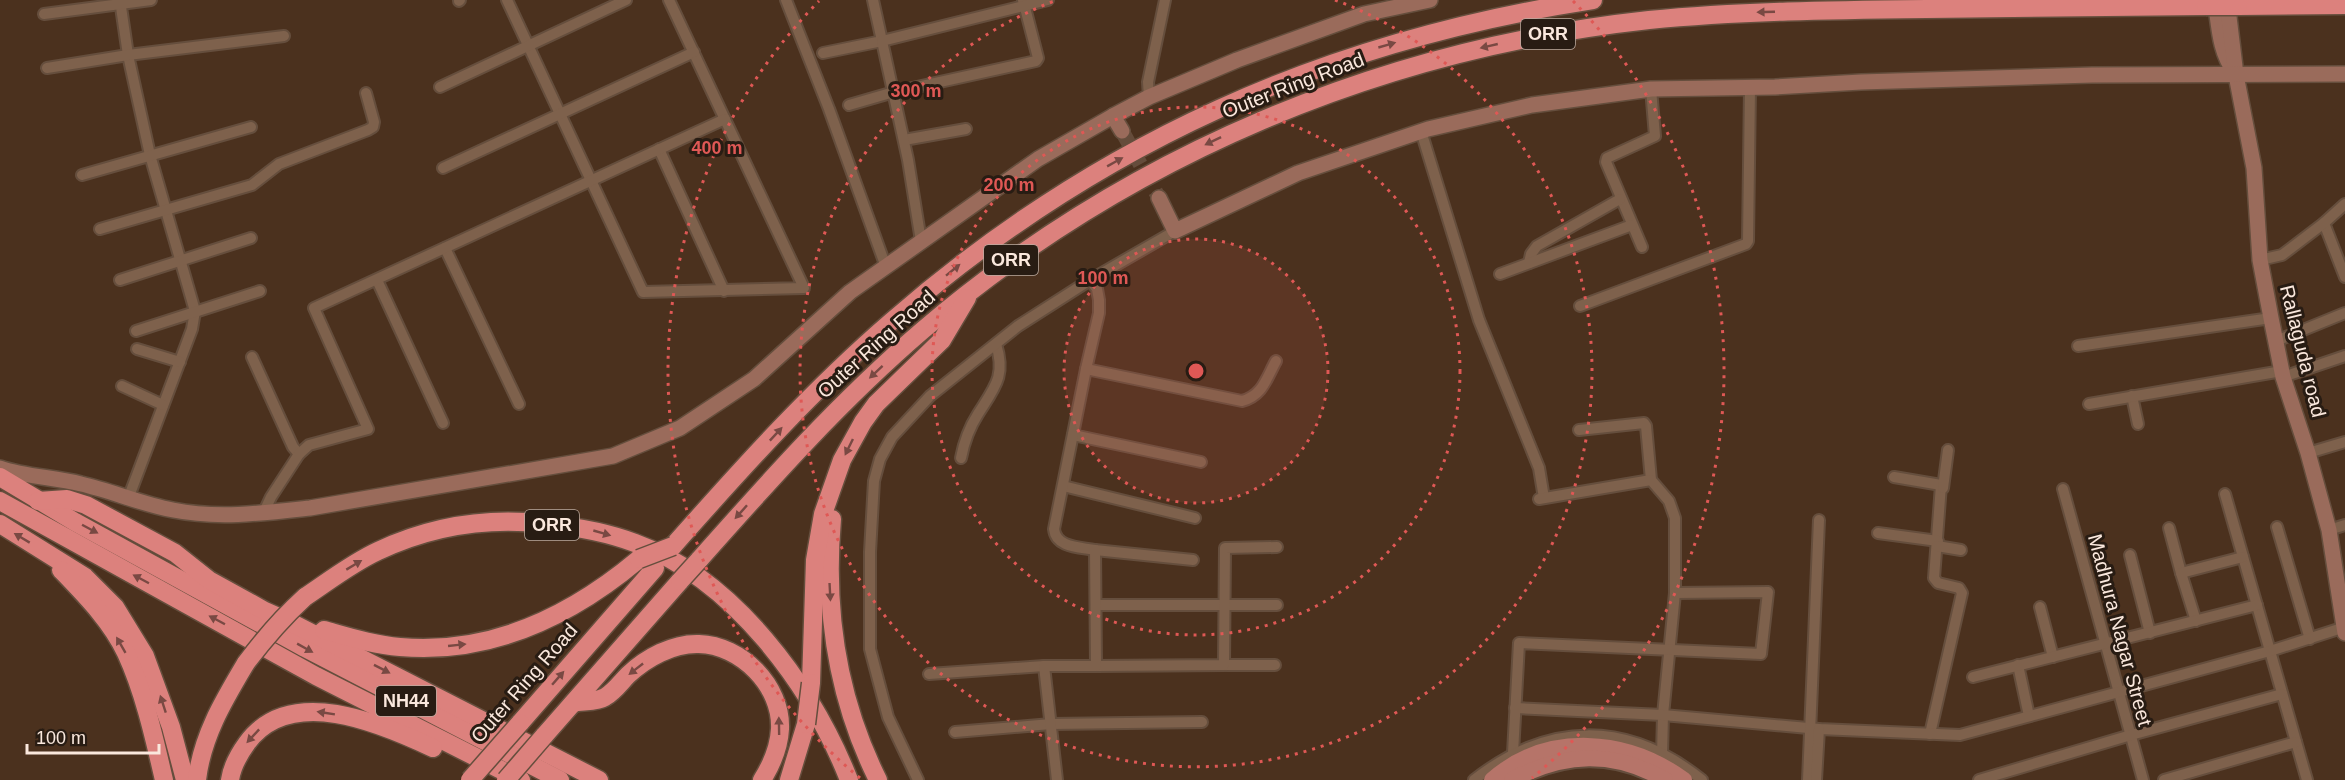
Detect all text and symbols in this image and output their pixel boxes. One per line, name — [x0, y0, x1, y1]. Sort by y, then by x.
one-way arrow — [1756, 8, 1775, 17]
road number: ORR — [1521, 19, 1575, 49]
one-way arrow — [1378, 40, 1396, 49]
one-way arrow — [1479, 42, 1498, 51]
street label: Outer Ring Road — [1219, 48, 1367, 122]
text: 300 m — [890, 81, 942, 101]
one-way arrow — [1204, 135, 1222, 145]
text: 400 m — [691, 138, 743, 158]
one-way arrow — [1107, 157, 1124, 167]
text: 200 m — [983, 175, 1035, 195]
road number: ORR — [984, 245, 1038, 275]
one-way arrow — [945, 264, 961, 277]
text: 100 m — [1077, 268, 1129, 288]
street label: Rallaguda road — [2276, 283, 2330, 419]
street label: Outer Ring Road — [813, 286, 939, 402]
centre of rings — [1186, 361, 1206, 381]
one-way arrow — [870, 364, 884, 378]
one-way arrow — [768, 427, 782, 441]
one-way arrow — [844, 438, 853, 455]
one-way arrow — [735, 504, 748, 519]
road number: ORR — [525, 510, 579, 540]
one-way arrow — [81, 524, 98, 534]
one-way arrow — [594, 529, 612, 538]
one-way arrow — [14, 532, 30, 543]
street label: Madhura Nagar Street — [2084, 532, 2156, 729]
one-way arrow — [346, 559, 362, 570]
one-way arrow — [132, 574, 149, 584]
one-way arrow — [825, 582, 834, 601]
one-way arrow — [208, 615, 225, 625]
street label: Outer Ring Road — [466, 619, 582, 747]
one-way arrow — [116, 636, 126, 653]
one-way arrow — [448, 640, 467, 650]
one-way arrow — [297, 643, 314, 653]
one-way arrow — [628, 662, 644, 675]
one-way arrow — [373, 664, 390, 674]
one-way arrow — [551, 671, 565, 686]
road number: NH44 — [376, 686, 436, 716]
one-way arrow — [158, 695, 168, 713]
one-way arrow — [316, 708, 335, 717]
one-way arrow — [774, 716, 784, 735]
scale bar — [27, 717, 159, 755]
text: 100 m — [36, 728, 86, 748]
one-way arrow — [246, 729, 260, 744]

